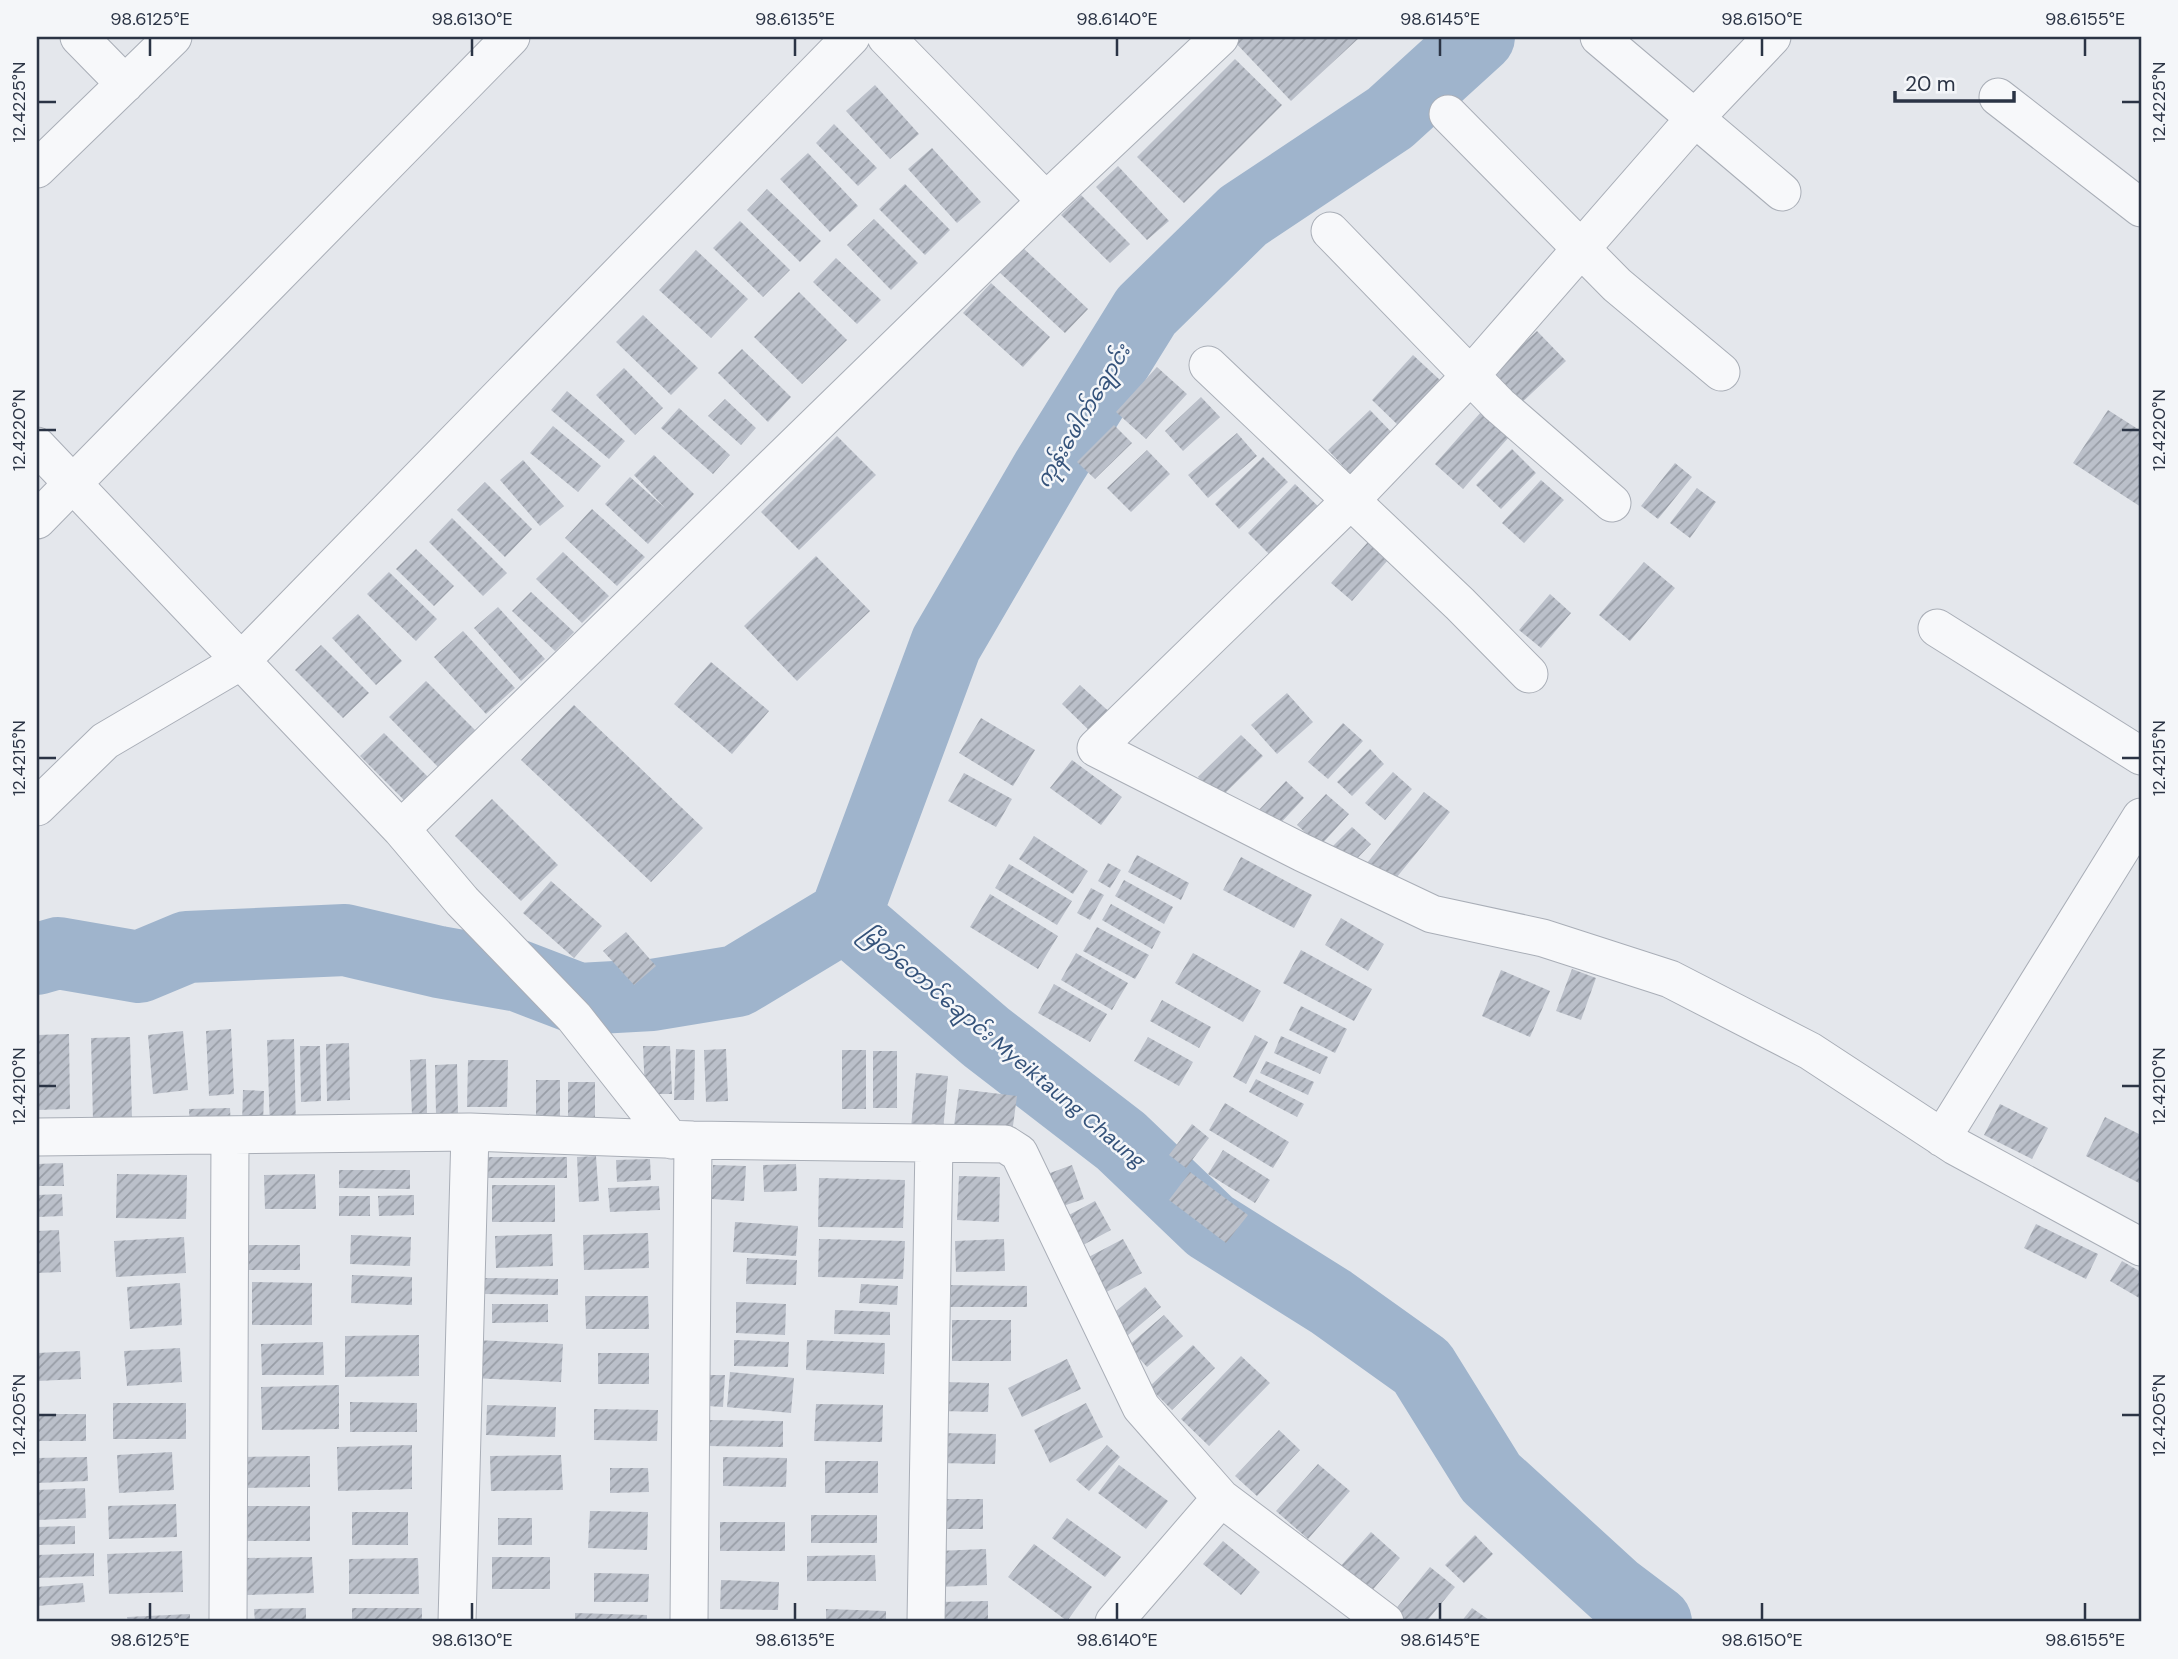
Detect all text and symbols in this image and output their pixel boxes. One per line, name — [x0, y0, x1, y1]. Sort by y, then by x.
text: 98.6125°E — [110, 7, 190, 31]
text: 98.6130°E — [431, 7, 513, 31]
text: 98.6135°E — [755, 7, 835, 31]
text: 98.6140°E — [1076, 7, 1158, 31]
text: 98.6145°E — [1400, 7, 1480, 31]
text: 98.6150°E — [1721, 7, 1803, 31]
text: 98.6155°E — [2045, 7, 2125, 31]
scale bar — [1895, 60, 2014, 104]
text: 12.4225°N — [7, 62, 31, 142]
text: 12.4225°N — [2147, 62, 2171, 142]
text: 20 m — [1905, 70, 1956, 98]
water label: ကုန်းဖေါက်ချောင်း — [1028, 337, 1140, 494]
text: 12.4220°N — [7, 389, 31, 471]
text: 12.4220°N — [2147, 389, 2171, 471]
text: 12.4215°N — [7, 720, 31, 796]
text: 12.4215°N — [2147, 720, 2171, 796]
water label: မြိတ်တောင်ချောင်း Myeiktaung Chaung — [853, 918, 1152, 1177]
text: 12.4210°N — [7, 1047, 31, 1125]
text: 12.4210°N — [2147, 1047, 2171, 1125]
text: 12.4205°N — [7, 1374, 31, 1456]
text: 12.4205°N — [2147, 1374, 2171, 1456]
text: 98.6125°E — [110, 1628, 190, 1652]
text: 98.6130°E — [431, 1628, 513, 1652]
text: 98.6135°E — [755, 1628, 835, 1652]
text: 98.6140°E — [1076, 1628, 1158, 1652]
text: 98.6145°E — [1400, 1628, 1480, 1652]
text: 98.6150°E — [1721, 1628, 1803, 1652]
text: 98.6155°E — [2045, 1628, 2125, 1652]

